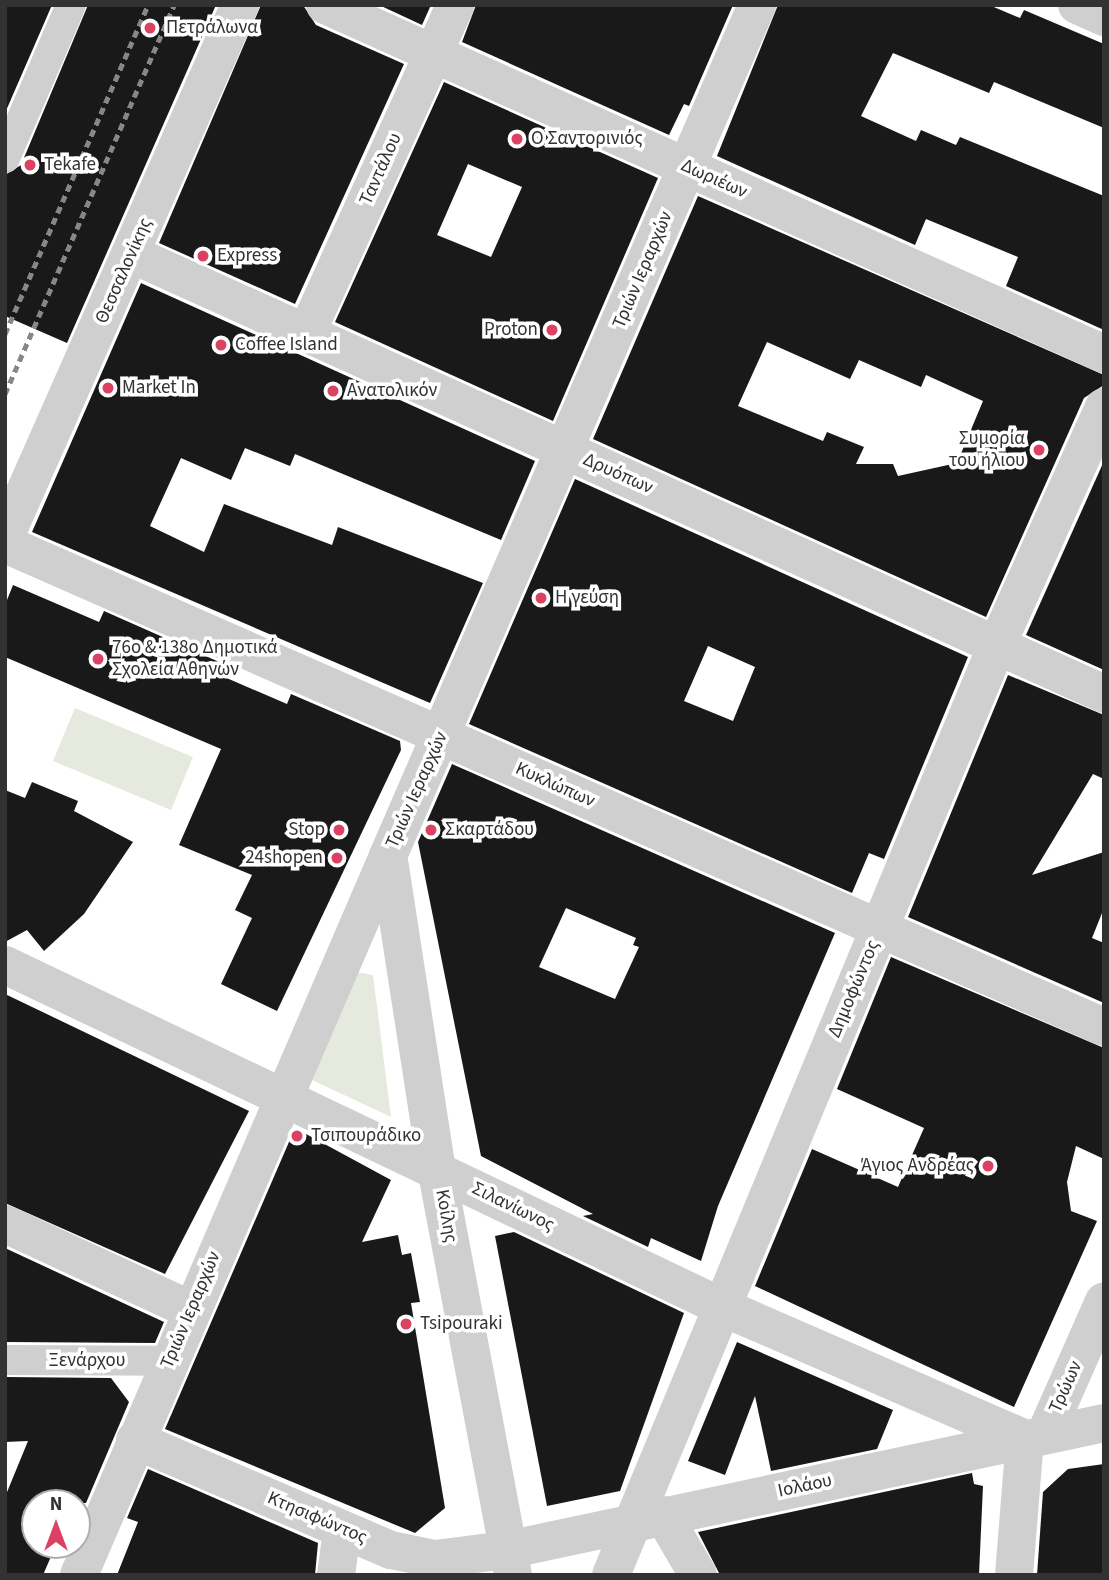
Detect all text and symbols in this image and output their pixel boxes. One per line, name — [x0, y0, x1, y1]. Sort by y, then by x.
place label: Πετράλωνα — [166, 17, 258, 39]
marker: Πετράλωνα — [140, 18, 160, 38]
place label: Ο Σαντορινιός — [531, 128, 643, 150]
street label: Ταντάλου — [355, 129, 407, 209]
marker: Ο Σαντορινιός — [509, 131, 525, 147]
place label: Tekafe — [44, 154, 96, 176]
street label: Δωριέων — [677, 154, 751, 204]
marker: Tekafe — [22, 157, 38, 173]
street label: Τριών Ιεραρχών — [608, 208, 678, 332]
street label: Θεσσαλονίκης — [91, 215, 157, 327]
place label: Express — [217, 245, 277, 267]
marker: Express — [195, 248, 211, 264]
place label: Proton — [484, 319, 538, 341]
marker: Proton — [544, 322, 560, 338]
place label: Coffee Island — [235, 334, 338, 356]
marker: Coffee Island — [213, 337, 229, 353]
place label: Market In — [122, 377, 196, 399]
marker: Market In — [100, 380, 116, 396]
place label: Ανατολικόν — [347, 380, 437, 402]
marker: Ανατολικόν — [325, 383, 341, 399]
place label: Συμορία του ήλιου — [949, 428, 1025, 472]
marker: Συμορία του ήλιου — [1031, 442, 1047, 458]
street label: Δρυόπων — [579, 448, 657, 500]
place label: Η γεύση — [555, 587, 619, 609]
marker: Η γεύση — [533, 590, 549, 606]
place label: 76ο & 138ο Δημοτικά Σχολεία Αθηνών — [112, 637, 277, 681]
marker: 76ο & 138ο Δημοτικά Σχολεία Αθηνών — [90, 651, 106, 667]
street label: Τριών Ιεραρχών — [381, 728, 453, 852]
street label: Κυκλώπων — [512, 757, 598, 813]
place label: Stop — [288, 819, 325, 841]
place label: Σκαρτάδου — [445, 819, 534, 841]
marker: Stop — [331, 822, 347, 838]
marker: Σκαρτάδου — [423, 822, 439, 838]
place label: 24shopen — [245, 847, 323, 869]
marker: 24shopen — [329, 850, 345, 866]
street label: Δημοφώντος — [823, 937, 885, 1041]
place label: Τσιπουράδικο — [311, 1125, 421, 1147]
marker: Τσιπουράδικο — [289, 1128, 305, 1144]
place label: Άγιος Ανδρέας — [861, 1155, 974, 1177]
marker: Άγιος Ανδρέας — [980, 1158, 996, 1174]
street label: Σιλανίωνος — [468, 1177, 558, 1237]
street label: Κοίλης — [430, 1188, 462, 1244]
street label: Τριών Ιεραρχών — [156, 1248, 226, 1372]
place label: Tsipouraki — [420, 1313, 503, 1335]
marker: Tsipouraki — [398, 1316, 414, 1332]
street label: Ξενάρχου — [49, 1350, 125, 1372]
street label: Τρώων — [1045, 1358, 1087, 1416]
street label: Ιολάου — [776, 1469, 834, 1503]
street label: Κτησιφώντος — [264, 1487, 370, 1549]
north arrow — [21, 1489, 91, 1559]
text: N — [50, 1491, 62, 1518]

